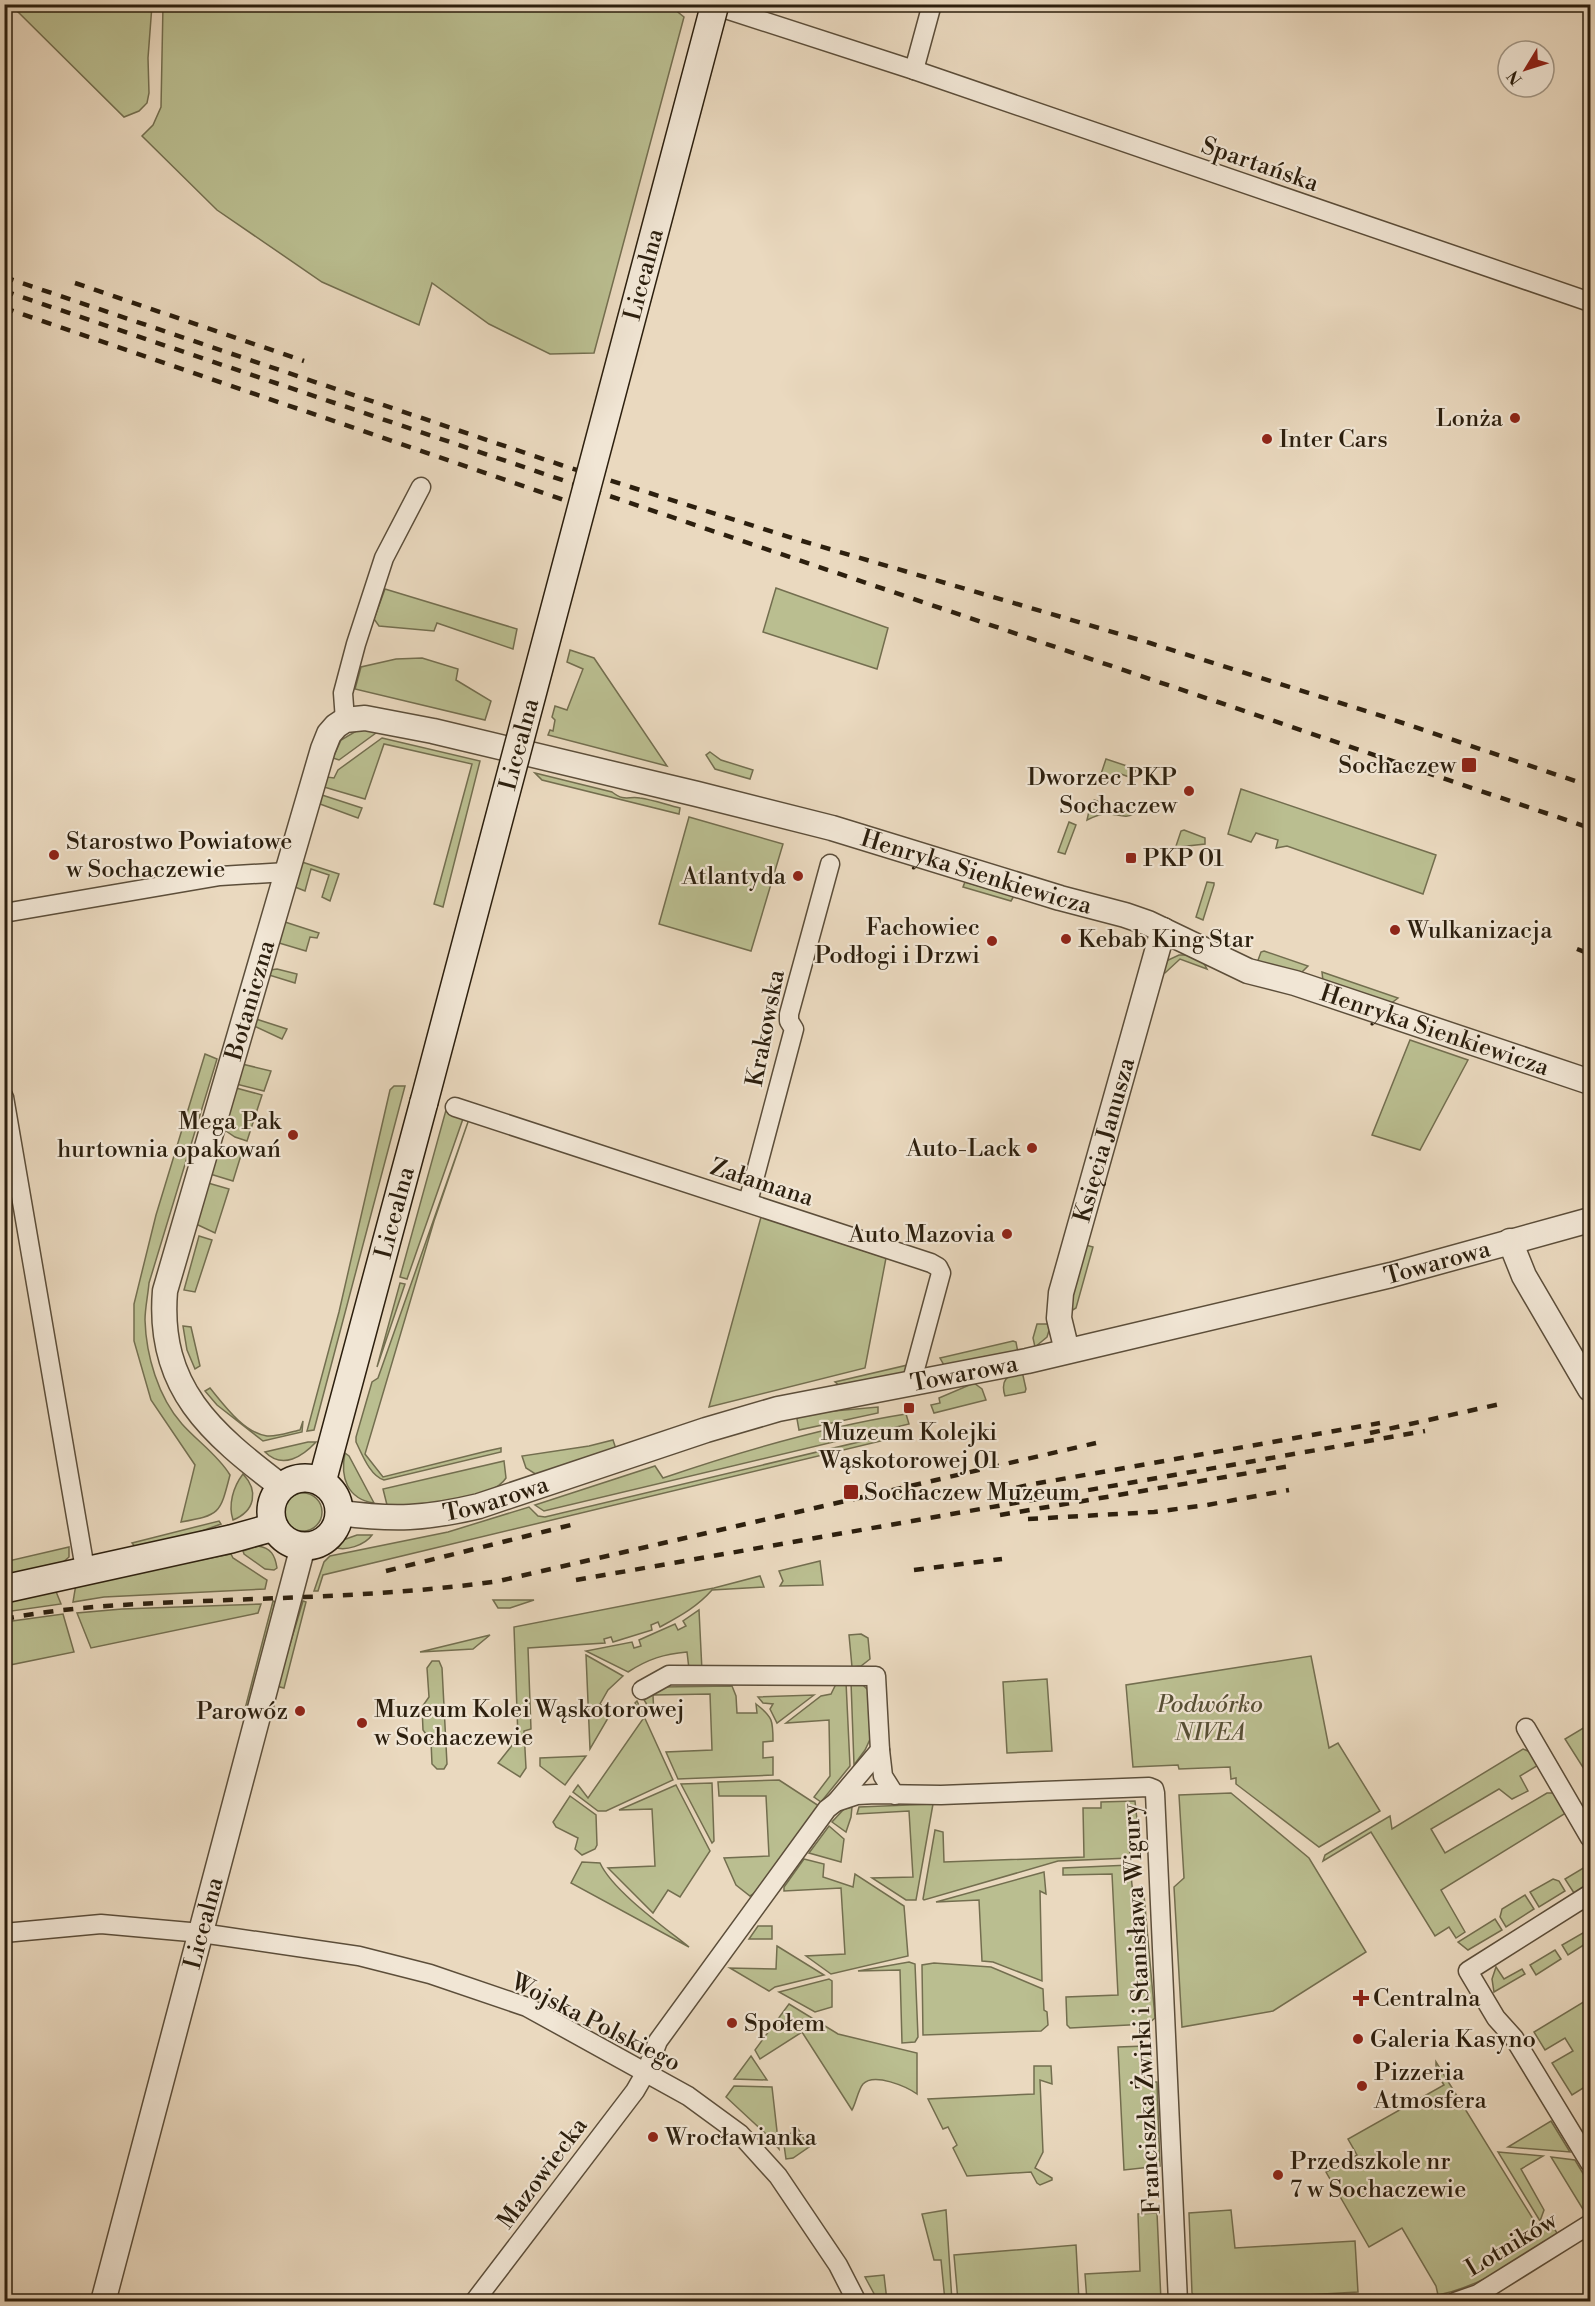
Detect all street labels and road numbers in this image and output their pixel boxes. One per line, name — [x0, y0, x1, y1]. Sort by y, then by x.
street label: Spartańska — [1197, 131, 1323, 199]
street label: Licealna — [618, 225, 671, 324]
street label: Licealna — [493, 695, 546, 794]
street label: Henryka Sienkiewicza — [857, 824, 1096, 922]
street label: Botaniczna — [219, 936, 283, 1065]
street label: Krakowska — [740, 967, 792, 1089]
street label: Henryka Sienkiewicza — [1316, 978, 1554, 1083]
street label: Księcia Janusza — [1068, 1054, 1143, 1226]
street label: Załamana — [706, 1152, 818, 1214]
street label: Licealna — [369, 1163, 422, 1262]
street label: Towarowa — [1381, 1234, 1495, 1292]
street label: Towarowa — [908, 1349, 1021, 1399]
street label: Towarowa — [441, 1470, 553, 1529]
street label: Franciszka Żwirki i Stanisława Wigury — [1115, 1803, 1168, 2215]
street label: Licealna — [178, 1873, 231, 1972]
street label: Wojska Polskiego — [505, 1967, 686, 2079]
street label: Mazowiecka — [491, 2111, 595, 2235]
street label: Lotników — [1460, 2205, 1564, 2284]

